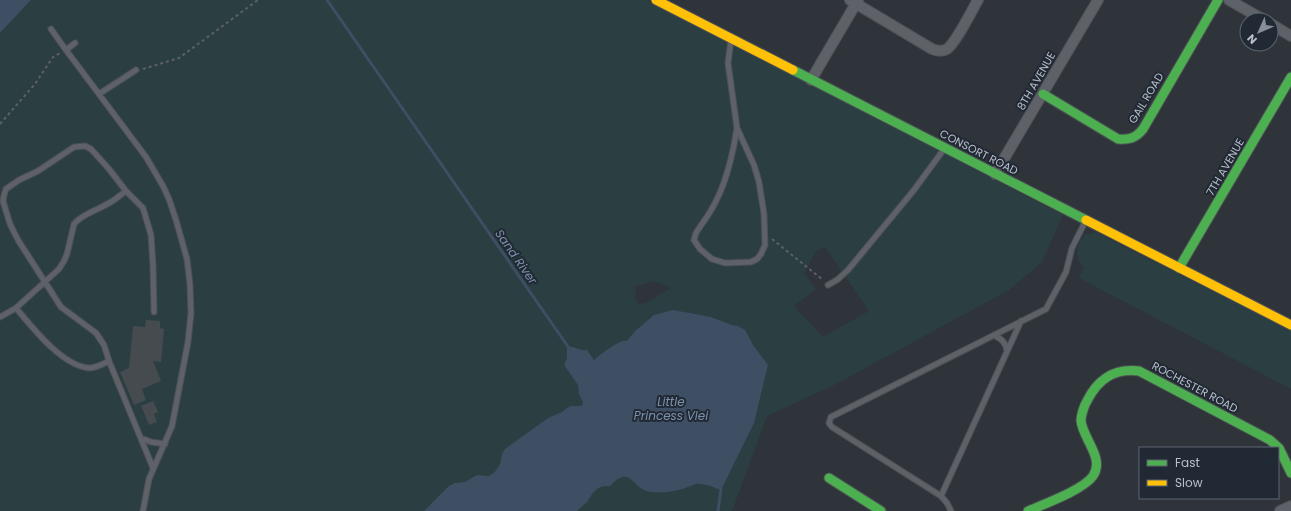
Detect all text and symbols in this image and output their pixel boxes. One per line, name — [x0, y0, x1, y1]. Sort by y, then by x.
north arrow — [1239, 12, 1279, 52]
text: N — [1243, 30, 1261, 48]
street label: 8TH AVENUE — [1013, 49, 1059, 113]
street label: GAIL ROAD — [1124, 69, 1168, 127]
street label: CONSORT ROAD — [937, 125, 1021, 179]
street label: 7TH AVENUE — [1202, 135, 1248, 199]
water label: Sand River — [491, 226, 542, 288]
street label: ROCHESTER ROAD — [1149, 358, 1241, 417]
water label: Little Princess Vlei — [634, 393, 709, 424]
legend — [1139, 447, 1279, 499]
text: Fast — [1175, 454, 1200, 471]
text: Slow — [1175, 474, 1203, 491]

